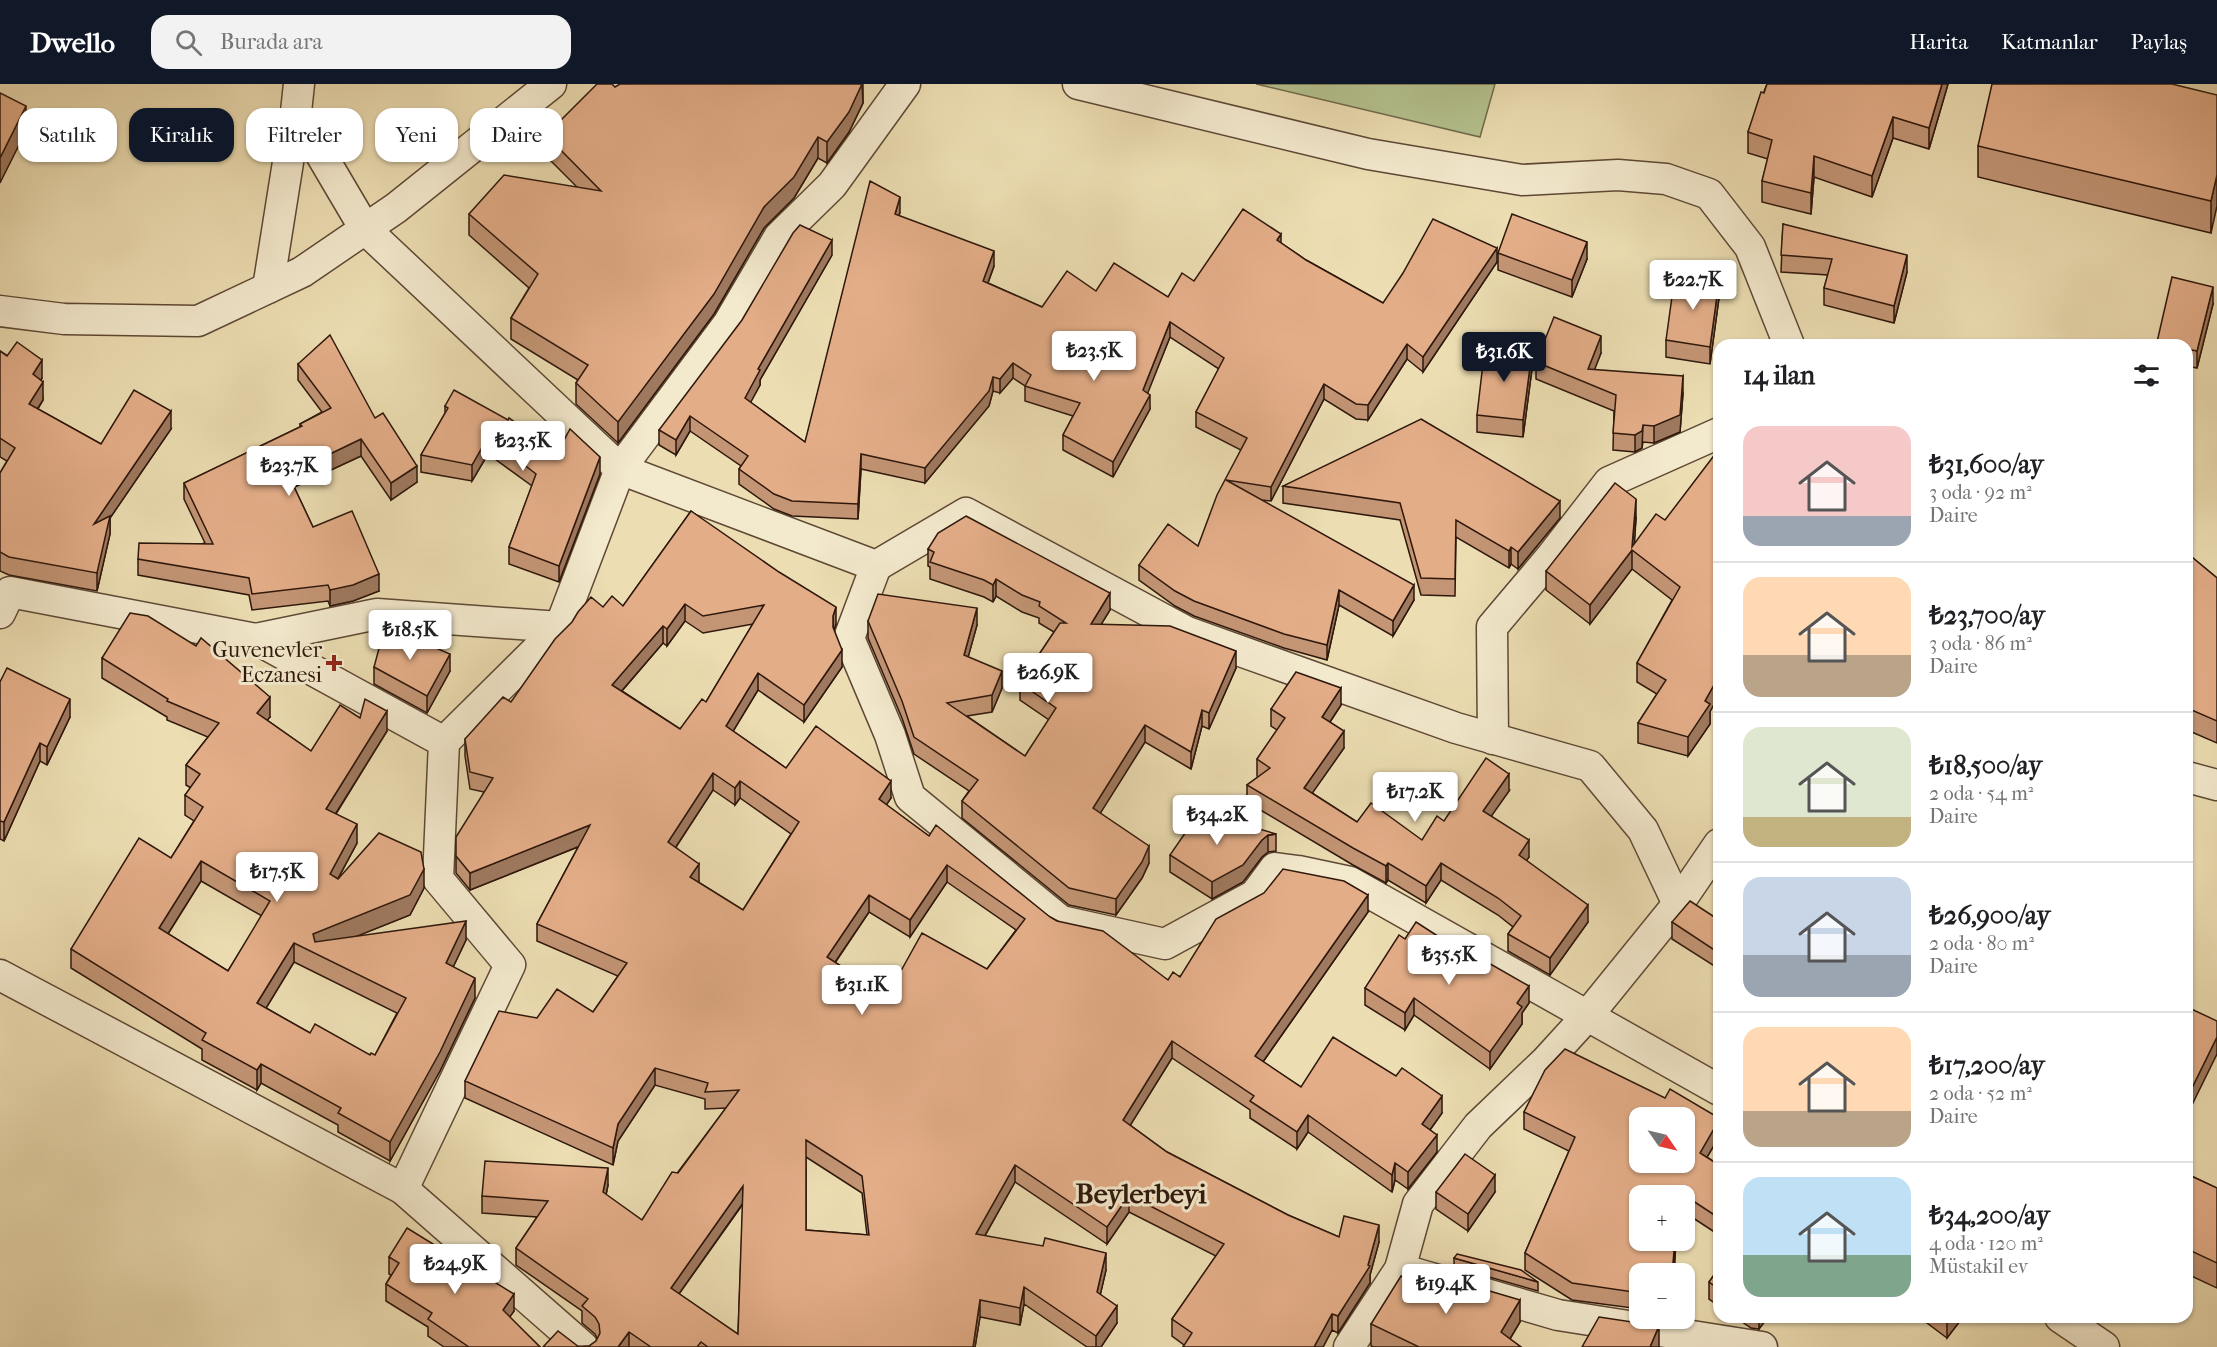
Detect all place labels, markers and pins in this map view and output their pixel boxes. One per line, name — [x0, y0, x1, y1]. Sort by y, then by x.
pin: ₺22.7K — [1644, 260, 1742, 311]
pin: ₺23.5K — [1045, 331, 1143, 382]
pin: ₺31.6K — [1455, 332, 1553, 383]
pin: ₺23.5K — [474, 421, 572, 472]
pin: ₺23.7K — [240, 446, 338, 497]
pin: ₺18.5K — [361, 610, 459, 661]
place label: Guvenevler Eczanesi — [212, 637, 323, 688]
pin: ₺26.9K — [999, 653, 1097, 704]
marker: Guvenevler Eczanesi — [327, 656, 341, 670]
pin: ₺17.2K — [1366, 772, 1464, 823]
pin: ₺34.2K — [1168, 795, 1266, 846]
pin: ₺17.5K — [228, 852, 326, 903]
pin: ₺35.5K — [1400, 935, 1498, 986]
pin: ₺31.1K — [813, 965, 911, 1016]
pin: ₺24.9K — [406, 1244, 504, 1295]
pin: ₺19.4K — [1397, 1264, 1495, 1315]

